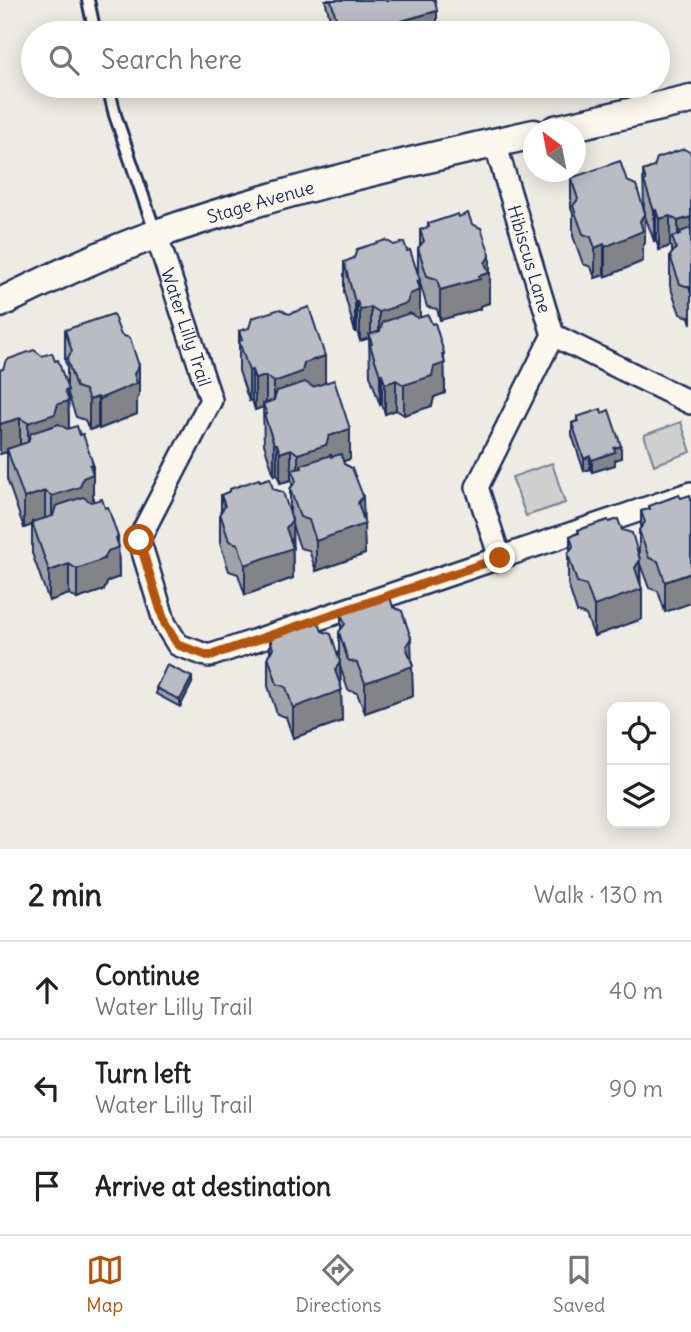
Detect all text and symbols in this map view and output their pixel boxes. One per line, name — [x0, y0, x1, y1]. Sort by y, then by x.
search box — [21, 21, 670, 98]
icon: search — [45, 41, 83, 79]
text: Search here — [101, 43, 242, 76]
north arrow — [523, 119, 586, 182]
street label: Stage Avenue — [204, 175, 316, 228]
street label: Hibiscus Lane — [503, 202, 557, 316]
street label: Water Lilly Trail — [156, 265, 217, 389]
route start — [123, 524, 154, 555]
route end — [484, 542, 515, 573]
map controls — [607, 702, 670, 828]
button: locate — [607, 702, 670, 765]
button: layers — [607, 765, 670, 828]
text: 2 min — [28, 876, 102, 914]
text: Walk · 130 m — [534, 880, 663, 909]
text: Continue — [95, 959, 200, 992]
icon: ahead — [28, 971, 66, 1009]
text: 40 m — [609, 976, 663, 1005]
text: Water Lilly Trail — [95, 992, 253, 1021]
text: Turn left — [95, 1057, 191, 1090]
icon: left — [28, 1069, 66, 1107]
text: 90 m — [609, 1074, 663, 1103]
text: Water Lilly Trail — [95, 1090, 253, 1119]
icon: arrive — [28, 1167, 66, 1205]
text: Arrive at destination — [95, 1170, 331, 1203]
tab: Map — [86, 1251, 124, 1317]
tab: Directions — [296, 1251, 381, 1317]
tab: Saved — [553, 1251, 605, 1317]

